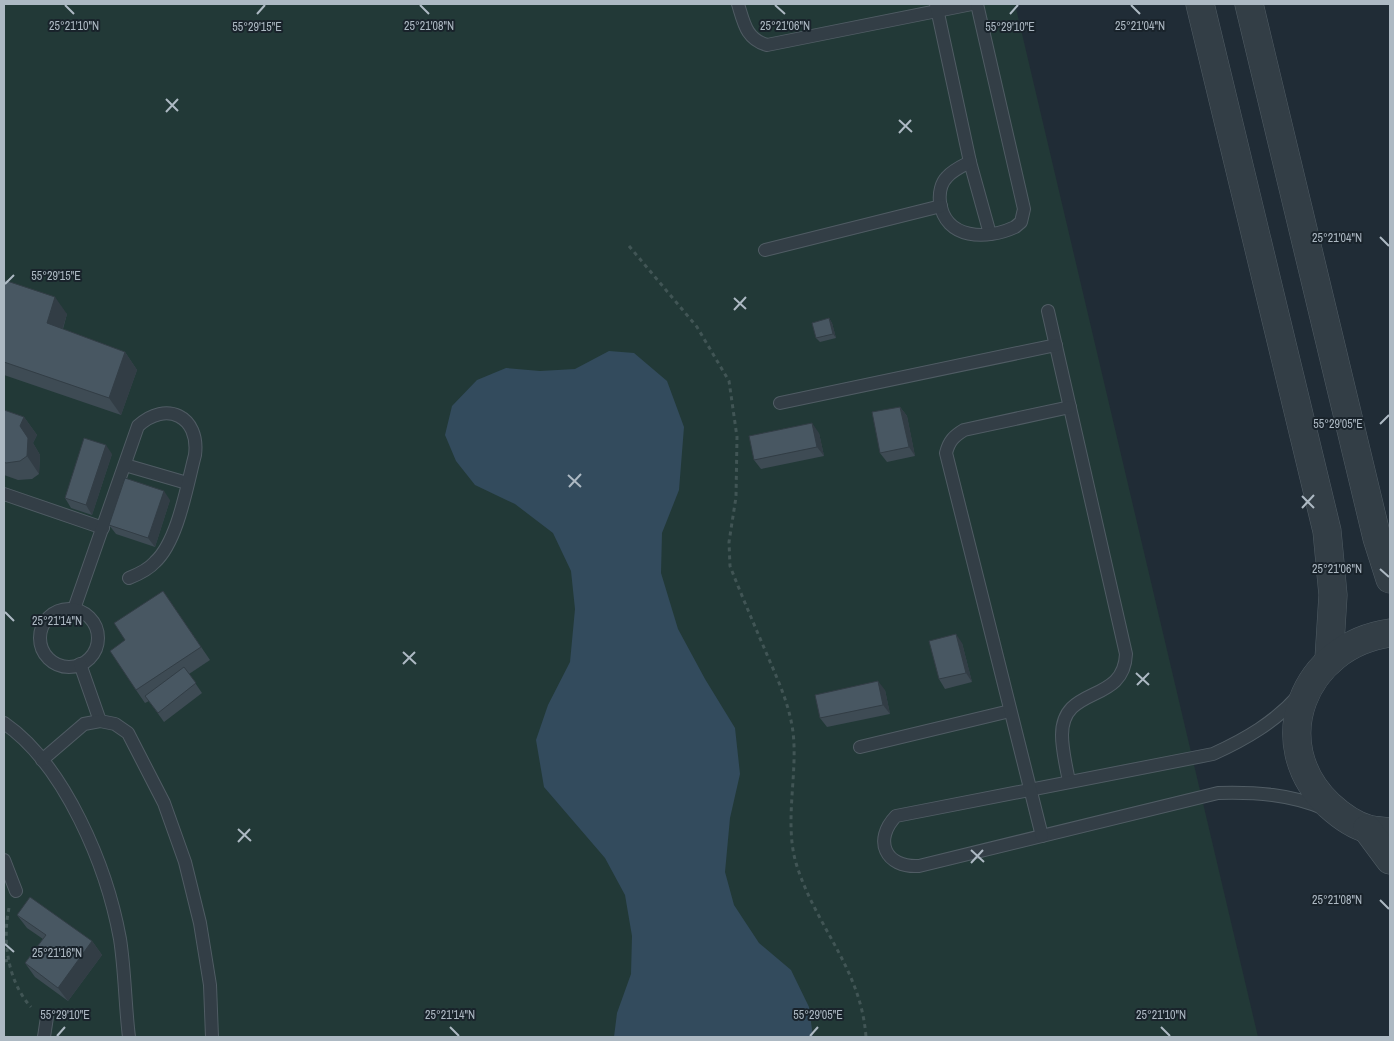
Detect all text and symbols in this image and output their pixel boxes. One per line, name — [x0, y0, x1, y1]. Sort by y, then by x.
text: 25°21'10"N — [49, 18, 99, 34]
text: 25°21'08"N — [404, 18, 454, 34]
text: 25°21'06"N — [760, 18, 810, 34]
text: 25°21'04"N — [1115, 18, 1165, 34]
text: 55°29'15"E — [232, 19, 282, 35]
text: 55°29'10"E — [985, 19, 1035, 35]
text: 25°21'04"N — [1312, 230, 1362, 246]
text: 55°29'15"E — [31, 268, 81, 284]
text: 55°29'05"E — [1313, 416, 1363, 432]
text: 25°21'06"N — [1312, 561, 1362, 577]
text: 25°21'14"N — [32, 613, 82, 629]
text: 25°21'08"N — [1312, 892, 1362, 908]
text: 25°21'16"N — [32, 945, 82, 961]
text: 55°29'10"E — [40, 1007, 90, 1023]
text: 25°21'14"N — [425, 1007, 475, 1023]
text: 55°29'05"E — [793, 1007, 843, 1023]
text: 25°21'10"N — [1136, 1007, 1186, 1023]

